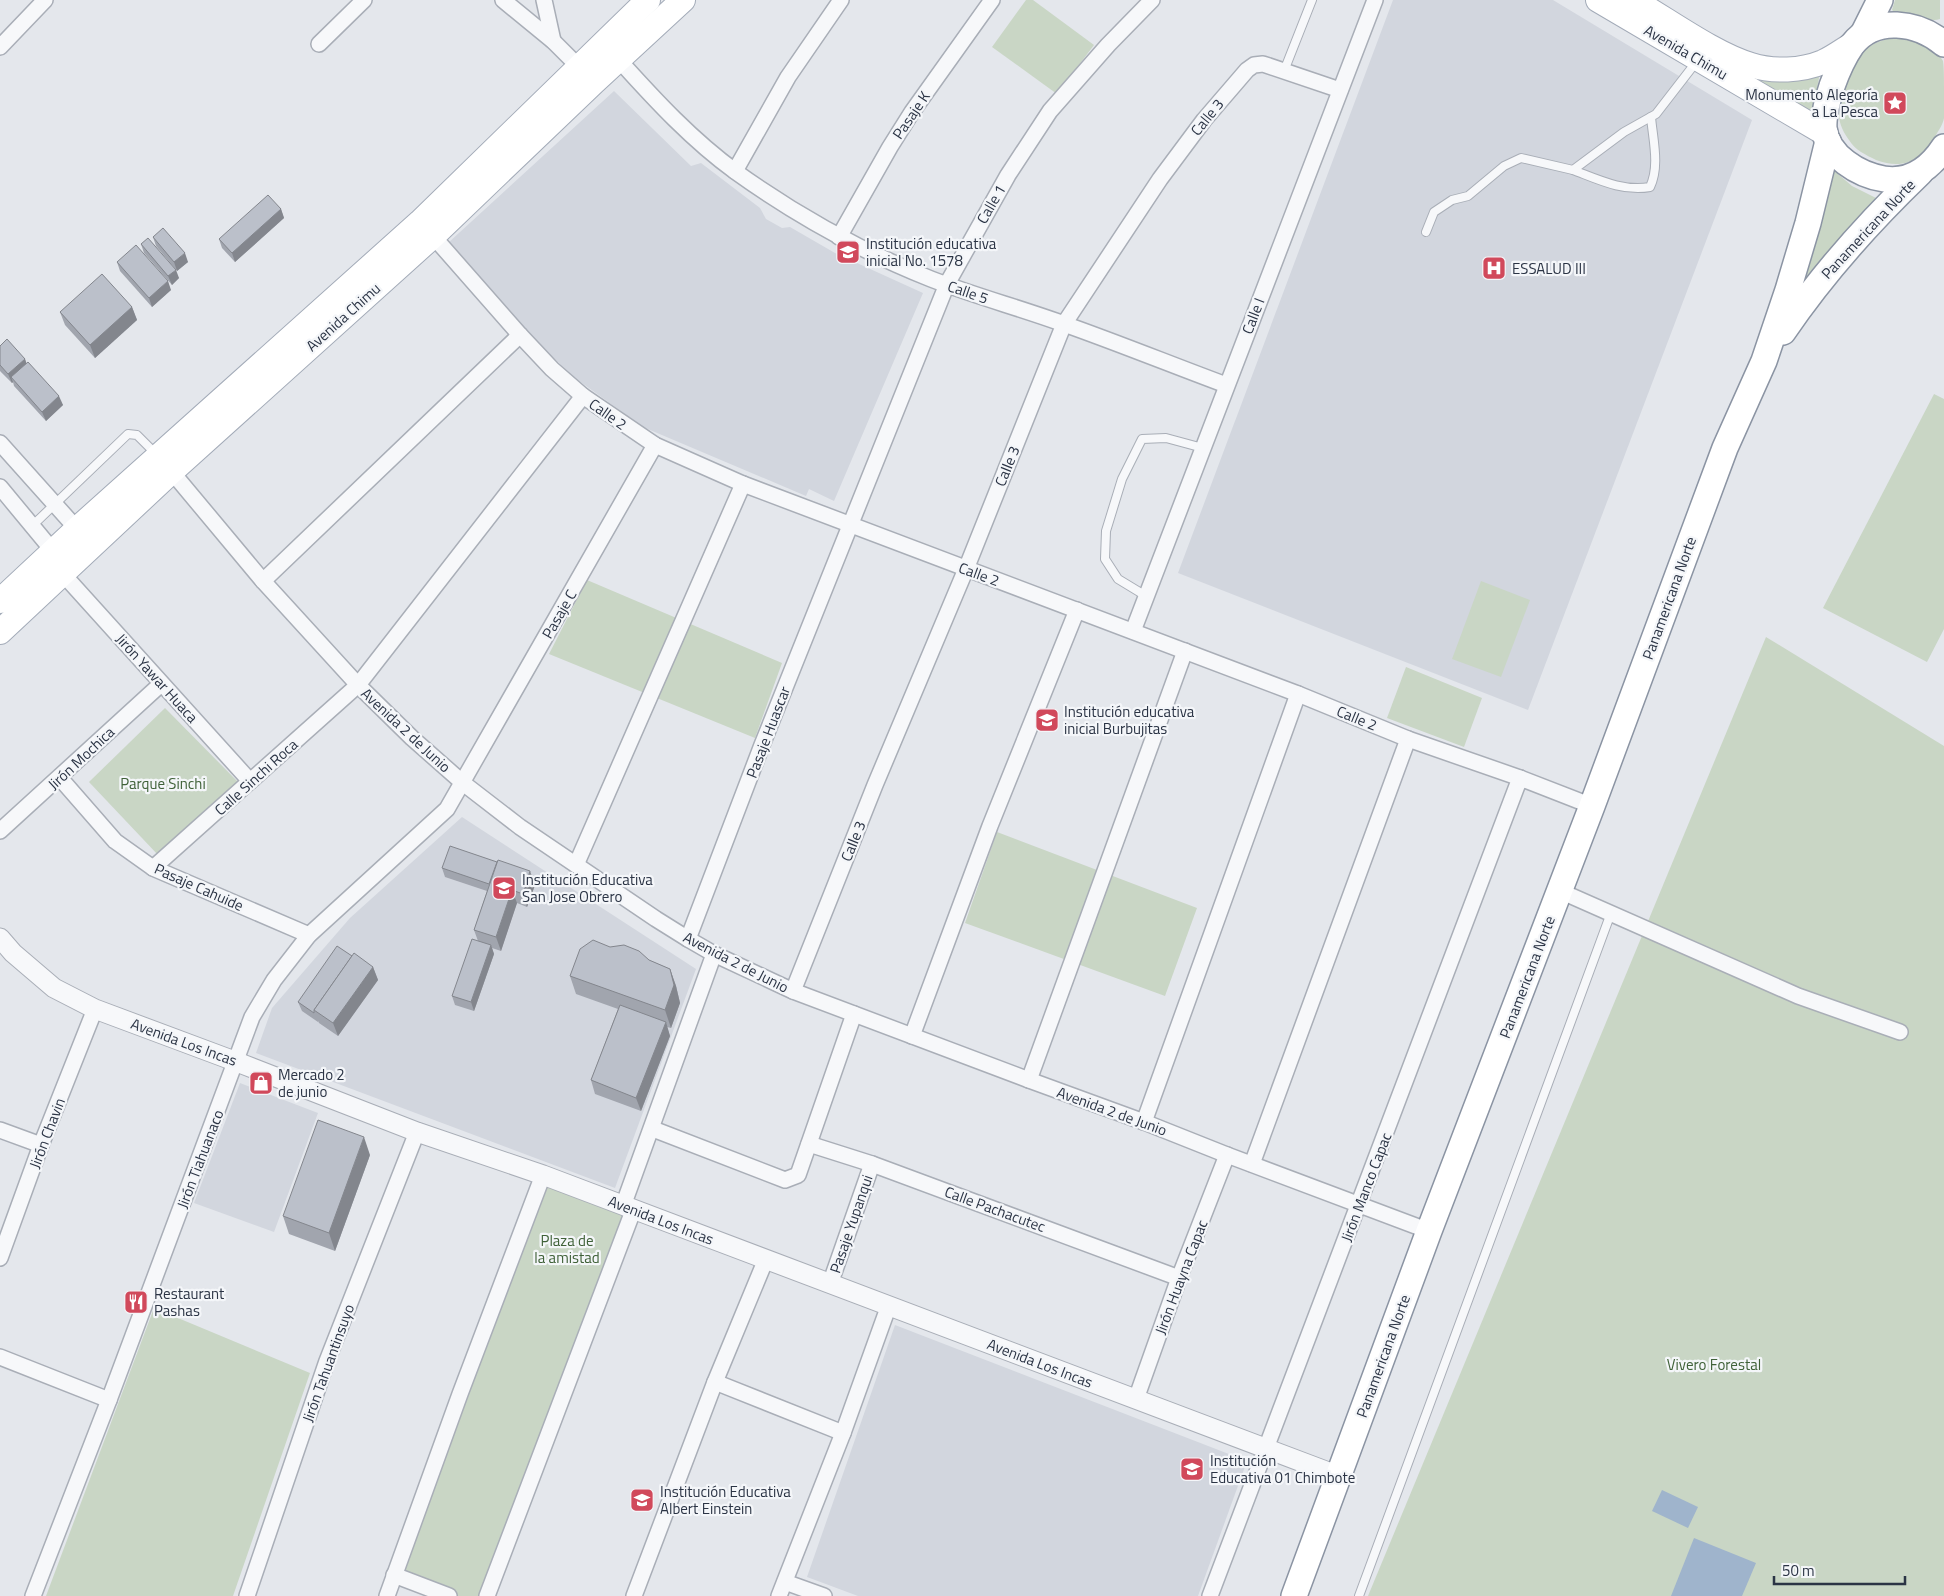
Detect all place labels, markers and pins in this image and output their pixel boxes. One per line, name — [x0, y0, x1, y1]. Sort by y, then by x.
place label: Monumento Alegoría a La Pesca — [1745, 83, 1878, 123]
place icon: Monumento Alegoría a La Pesca — [1882, 90, 1908, 116]
place label: Institución educativa inicial No. 1578 — [866, 232, 997, 272]
school or university icon: Institución educativa inicial No. 1578 — [835, 239, 861, 265]
hospital icon: ESSALUD III — [1481, 255, 1507, 281]
place label: ESSALUD III — [1512, 257, 1586, 280]
place label: Institución educativa inicial Burbujitas — [1064, 700, 1195, 740]
school or university icon: Institución educativa inicial Burbujitas — [1034, 707, 1060, 733]
place label: Institución Educativa San Jose Obrero — [522, 868, 653, 908]
school or university icon: Institución Educativa San Jose Obrero — [491, 875, 517, 901]
place label: Mercado 2 de junio — [278, 1063, 345, 1103]
shop icon: Mercado 2 de junio — [248, 1070, 274, 1096]
place label: Restaurant Pashas — [154, 1282, 225, 1322]
restaurant icon: Restaurant Pashas — [123, 1289, 149, 1315]
place label: Institución Educativa 01 Chimbote — [1210, 1449, 1355, 1489]
school or university icon: Institución Educativa 01 Chimbote — [1179, 1456, 1205, 1482]
place label: Institución Educativa Albert Einstein — [660, 1480, 791, 1520]
school or university icon: Institución Educativa Albert Einstein — [629, 1487, 655, 1513]

